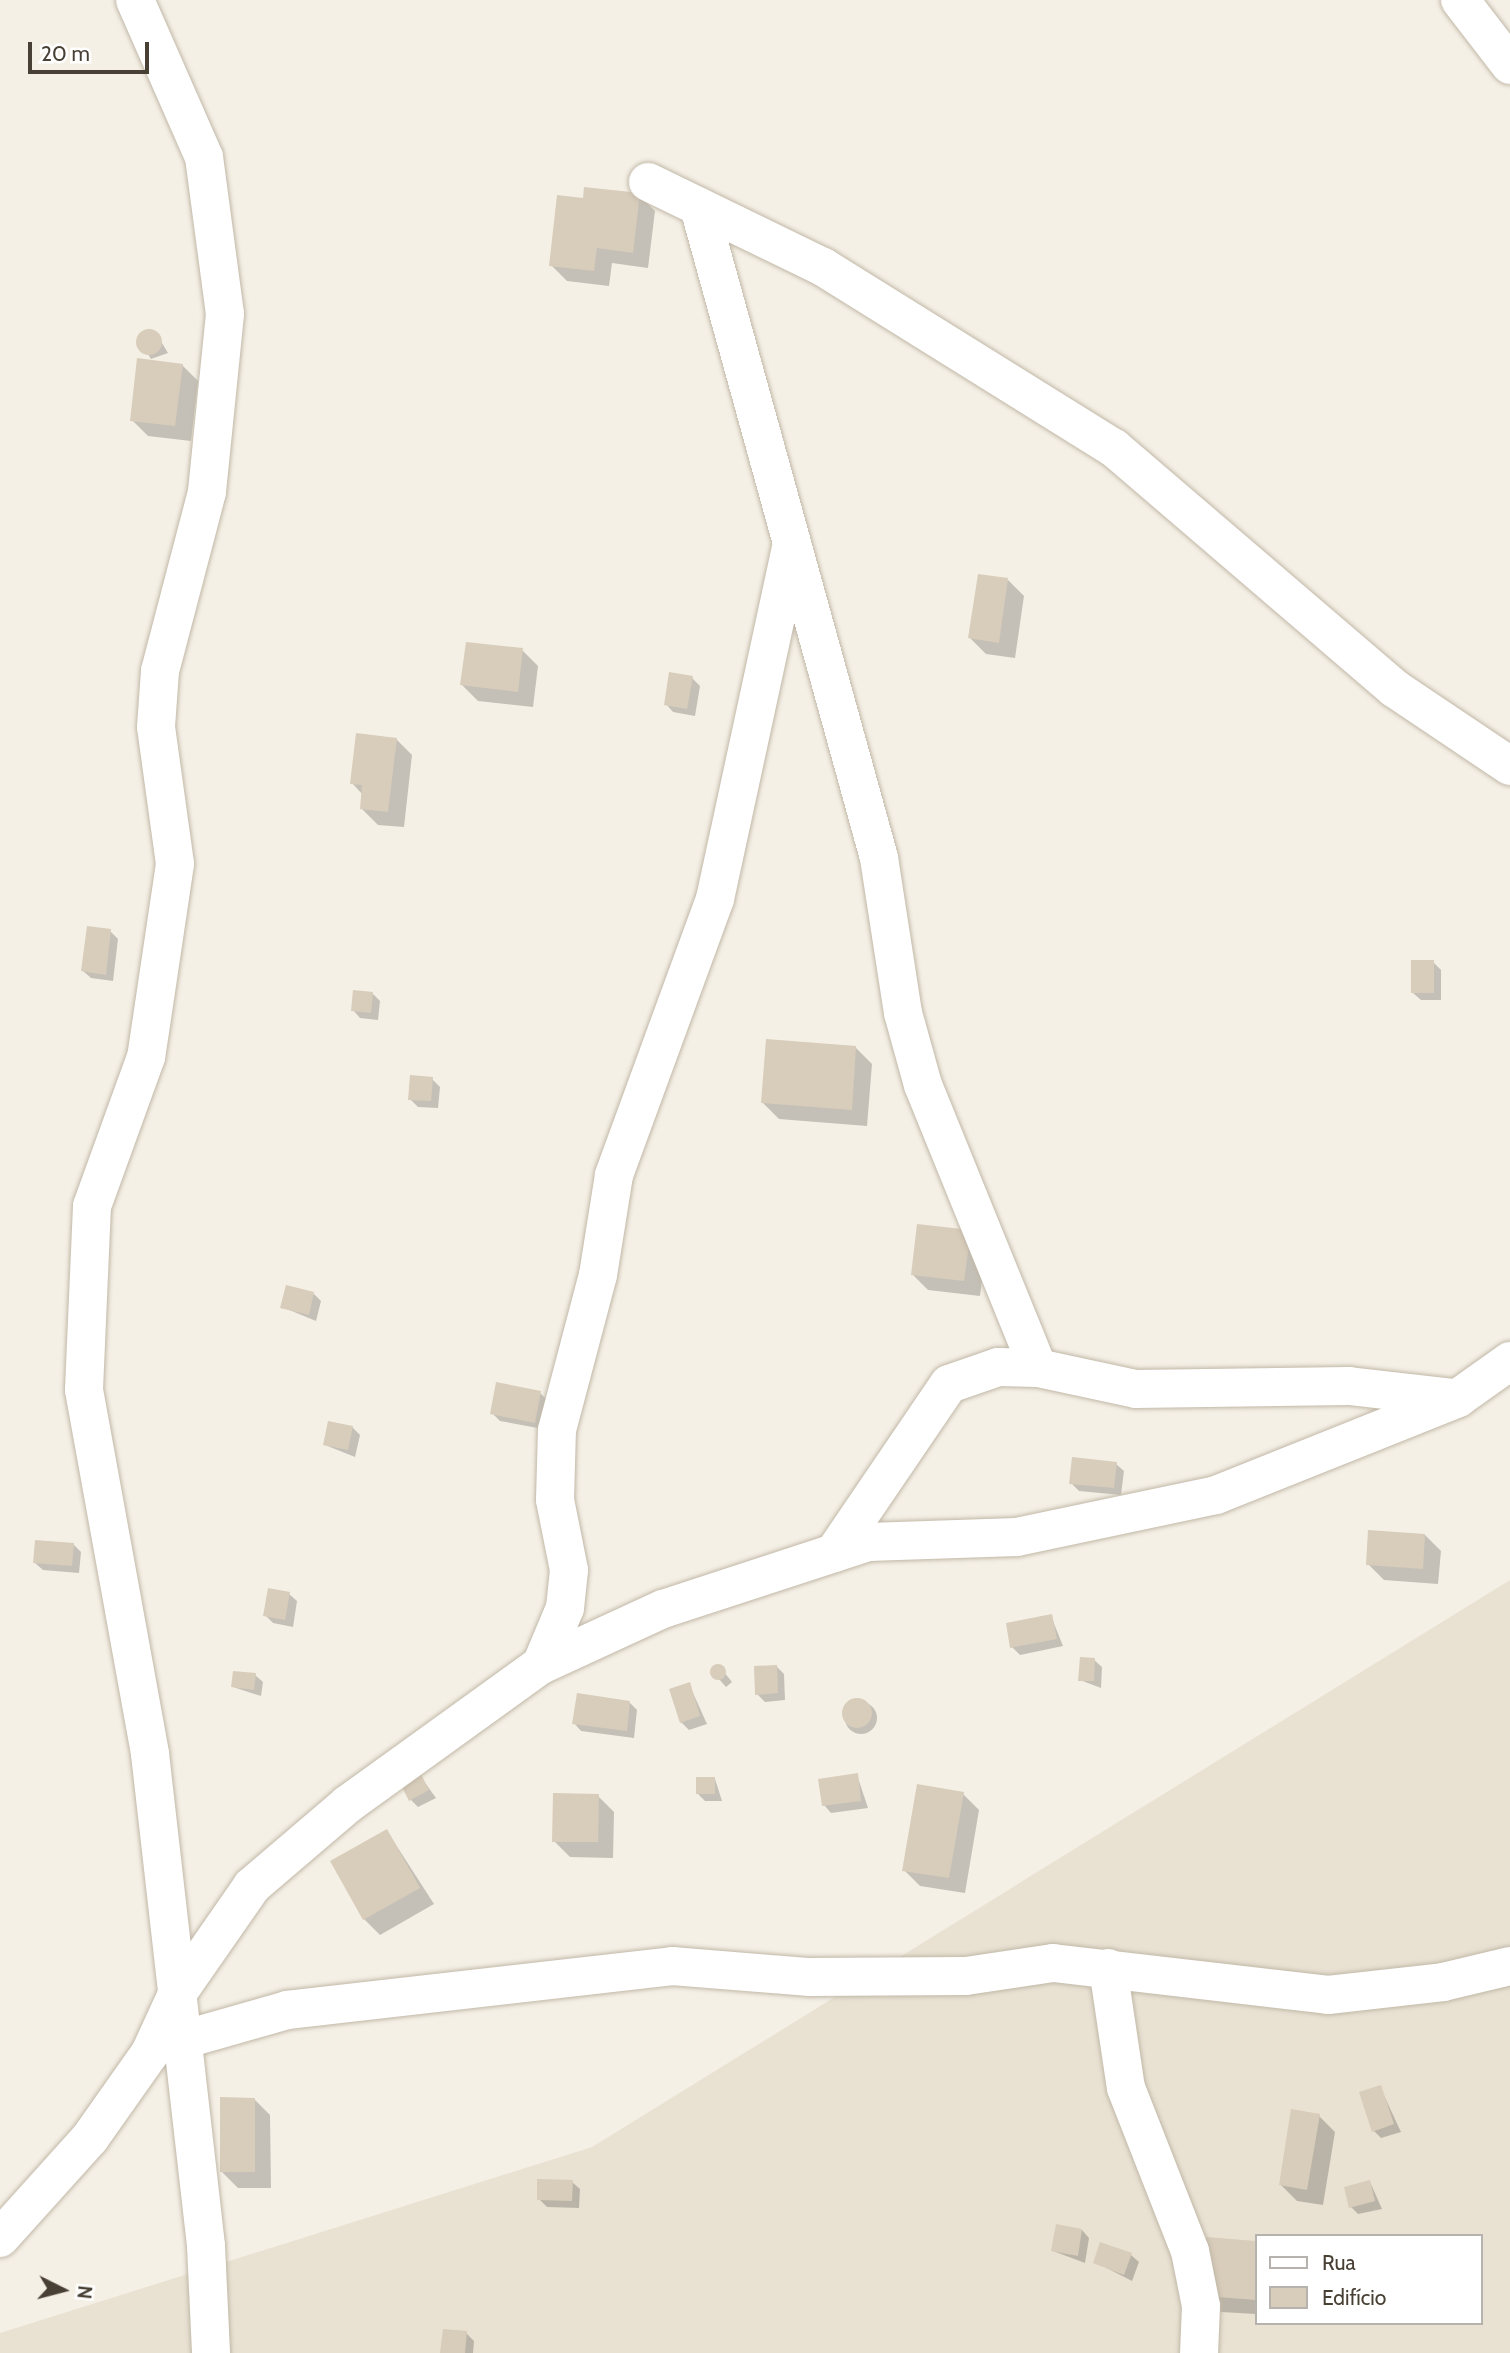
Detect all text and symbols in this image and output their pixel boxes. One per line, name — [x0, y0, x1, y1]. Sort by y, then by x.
scale bar — [32, 28, 152, 72]
text: 20 m — [41, 41, 90, 66]
legend — [1254, 2234, 1482, 2325]
text: Rua — [1322, 2250, 1356, 2275]
north arrow — [28, 2255, 98, 2325]
text: N — [72, 2284, 97, 2300]
text: Edifício — [1322, 2285, 1386, 2310]

